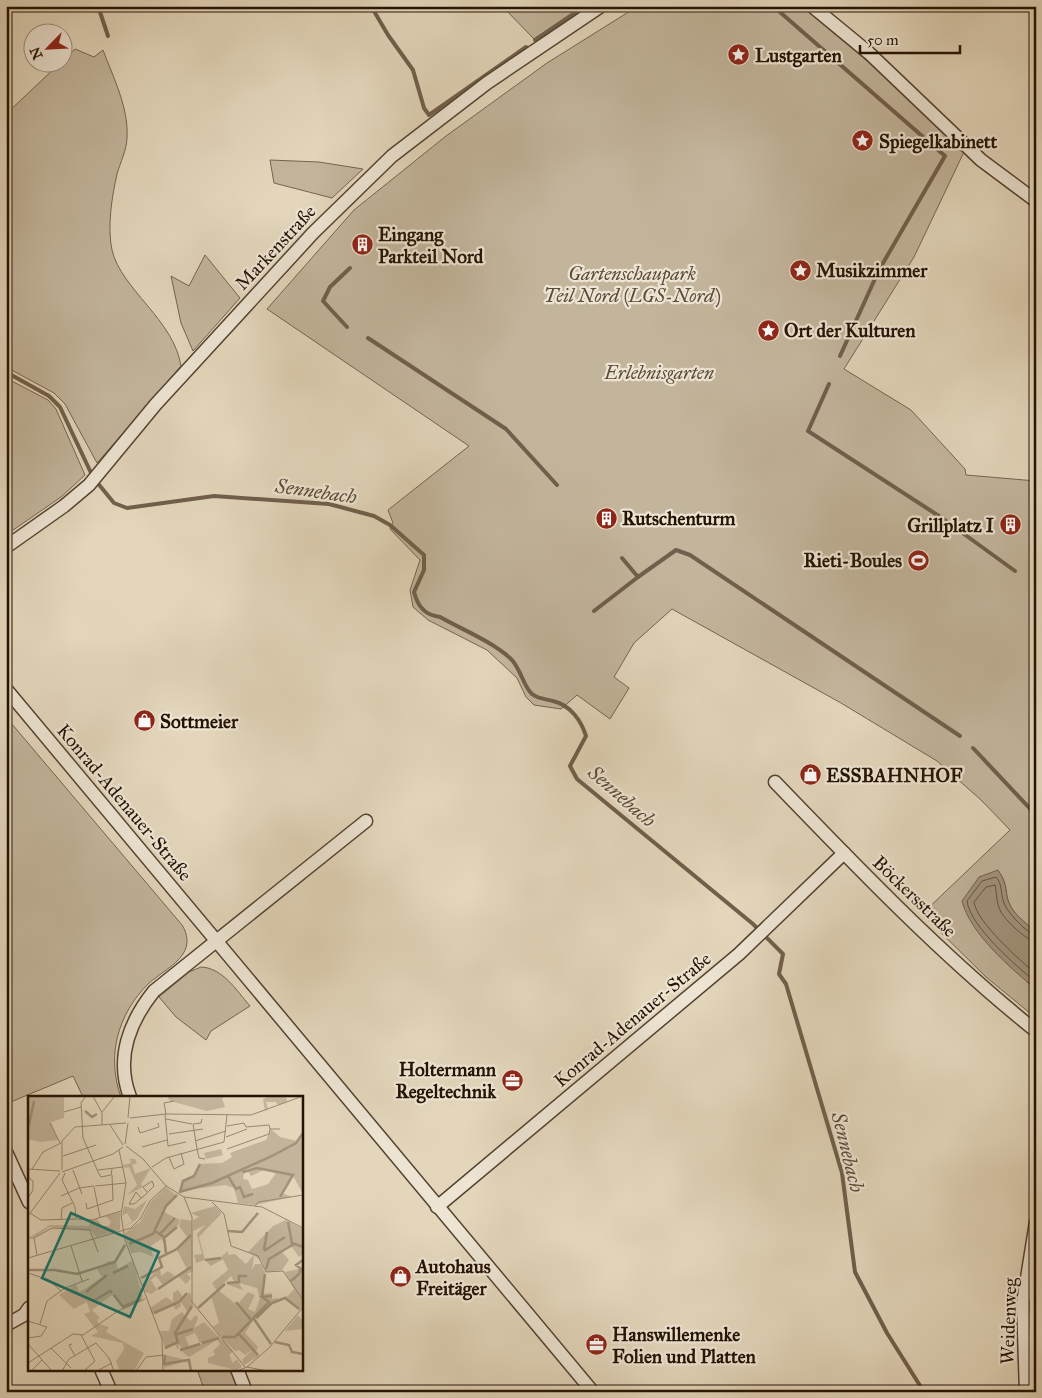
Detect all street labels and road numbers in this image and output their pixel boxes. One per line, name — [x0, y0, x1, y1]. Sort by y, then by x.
street label: Markenstraße — [230, 200, 321, 295]
street label: Konrad-Adenauer-Straße — [52, 719, 197, 885]
street label: Böckersstraße — [868, 851, 961, 942]
street label: Konrad-Adenauer-Straße — [549, 947, 715, 1092]
street label: Weidenweg — [995, 1277, 1023, 1365]

